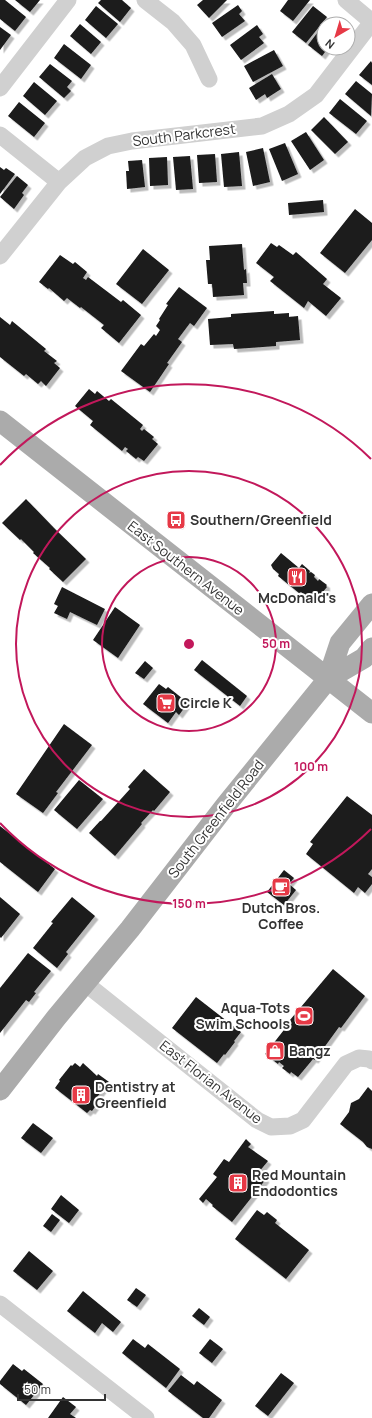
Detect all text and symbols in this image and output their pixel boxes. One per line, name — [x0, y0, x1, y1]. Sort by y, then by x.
north arrow — [316, 16, 356, 56]
text: N — [322, 36, 337, 53]
street label: South Parkcrest — [131, 119, 237, 150]
bus stop icon: Southern/Greenfield — [165, 509, 187, 531]
place label: Southern/Greenfield — [190, 510, 332, 529]
street label: East Southern Avenue — [124, 516, 248, 619]
restaurant icon: McDonald's — [286, 566, 308, 588]
place label: McDonald's — [258, 588, 336, 607]
text: 50 m — [262, 635, 290, 652]
centre of rings — [182, 637, 196, 651]
supermarket icon: Circle K — [155, 692, 177, 714]
place label: Circle K — [180, 693, 233, 712]
street label: South Greenfield Road — [163, 756, 268, 882]
text: 100 m — [294, 758, 328, 775]
cafe icon: Dutch Bros. Coffee — [270, 876, 292, 898]
text: 150 m — [172, 895, 206, 912]
place label: Dutch Bros. Coffee — [242, 898, 320, 933]
place label: Aqua-Tots Swim Schools — [195, 998, 290, 1033]
sports icon: Aqua-Tots Swim Schools — [293, 1005, 315, 1027]
street label: East Florian Avenue — [156, 1036, 267, 1128]
shop icon: Bangz — [264, 1040, 286, 1062]
place label: Bangz — [289, 1041, 331, 1060]
place label: Dentistry at Greenfield — [95, 1077, 176, 1112]
building icon: Dentistry at Greenfield — [70, 1084, 92, 1106]
place label: Red Mountain Endodontics — [252, 1165, 346, 1200]
building icon: Red Mountain Endodontics — [227, 1172, 249, 1194]
scale bar — [18, 1376, 105, 1402]
text: 50 m — [24, 1381, 51, 1398]

